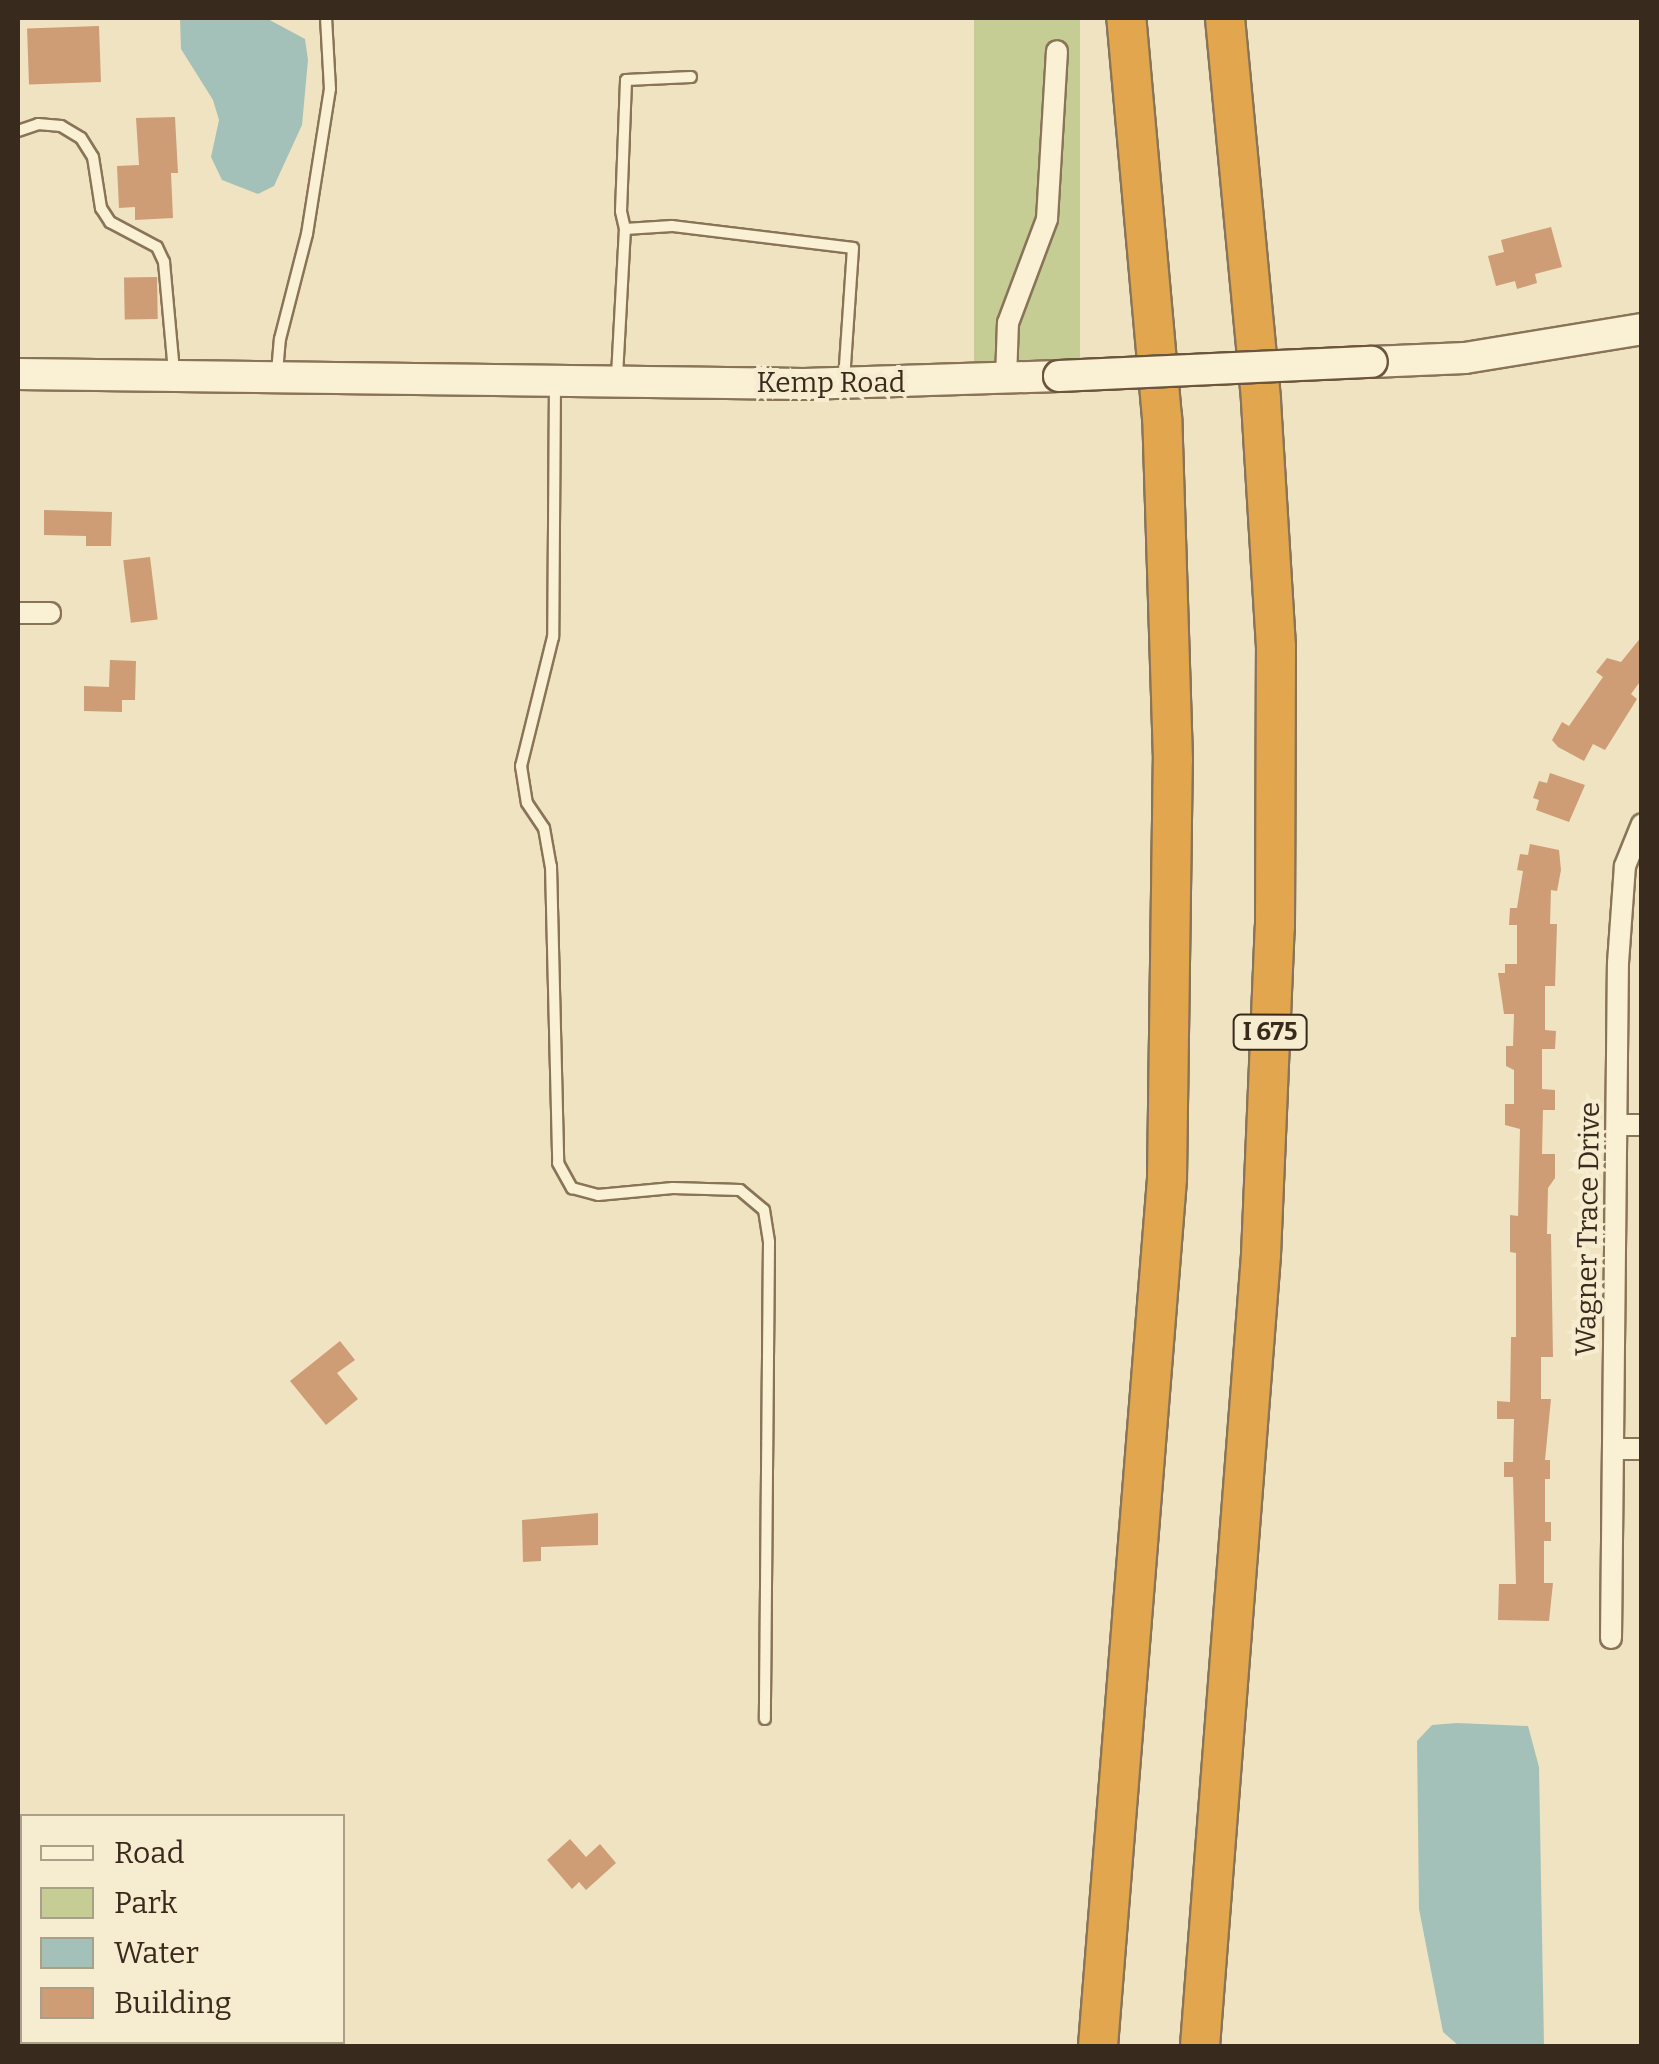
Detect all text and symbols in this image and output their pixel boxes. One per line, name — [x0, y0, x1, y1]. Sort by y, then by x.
street label: Kemp Road — [757, 366, 905, 400]
road number: I 675 — [1232, 1012, 1308, 1052]
street label: Wagner Trace Drive — [1569, 1102, 1607, 1356]
legend — [20, 1814, 345, 2044]
text: Road — [114, 1835, 185, 1871]
text: Park — [114, 1885, 177, 1921]
text: Water — [114, 1935, 199, 1971]
text: Building — [114, 1985, 232, 2021]

